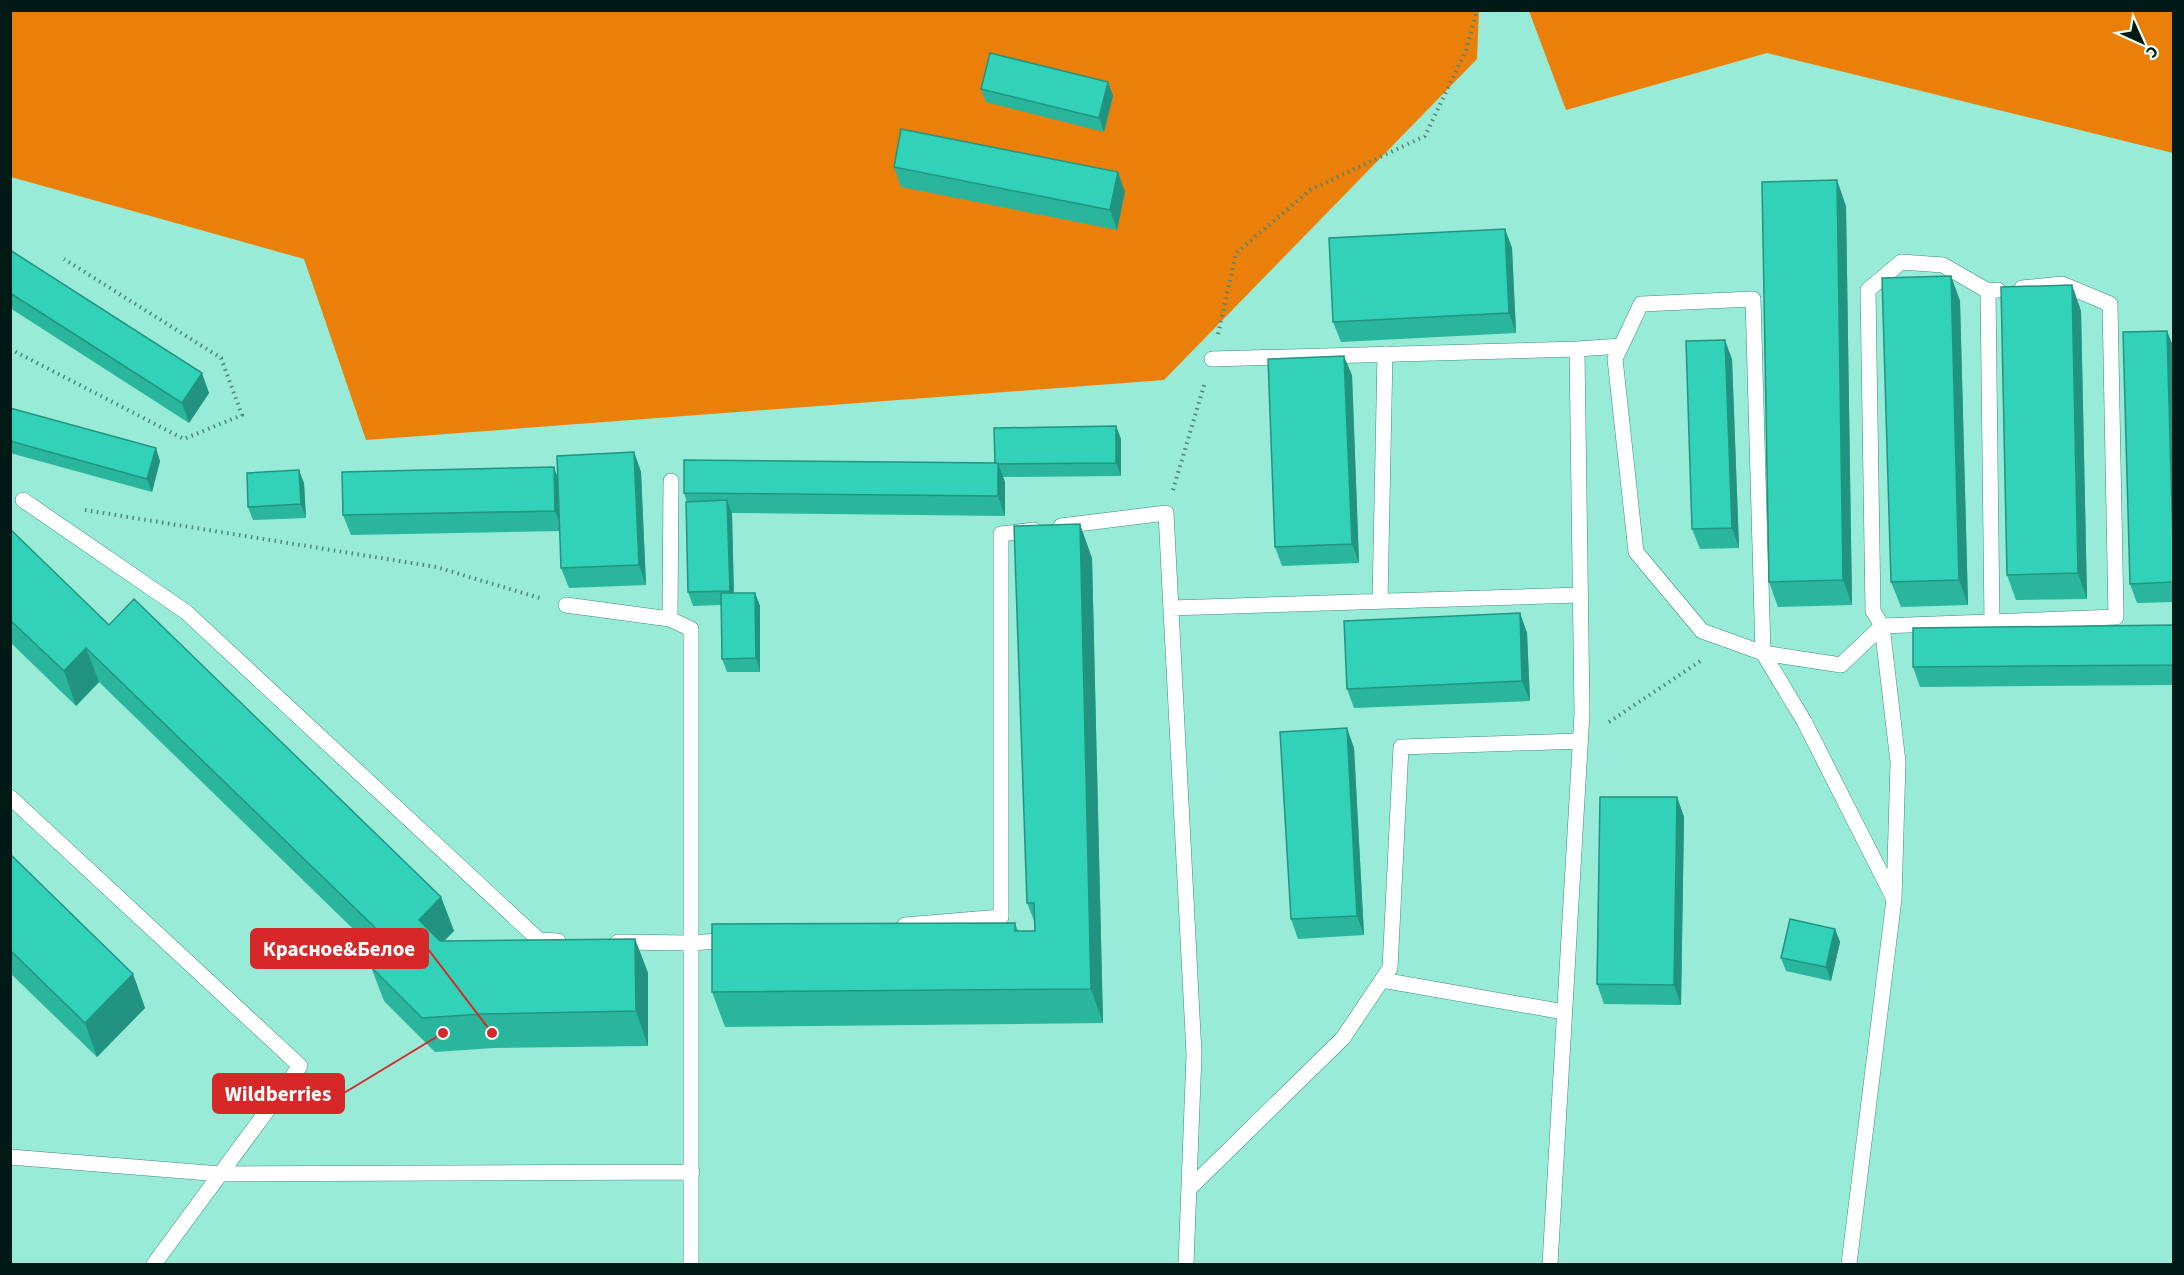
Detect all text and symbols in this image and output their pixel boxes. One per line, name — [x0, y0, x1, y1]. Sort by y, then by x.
north arrow — [2112, 12, 2172, 72]
text: С — [2141, 41, 2163, 63]
callout: Красное&Белое — [251, 929, 428, 968]
text: Красное&Белое — [263, 934, 415, 964]
callout: Wildberries — [213, 1074, 344, 1113]
text: Wildberries — [225, 1079, 331, 1109]

